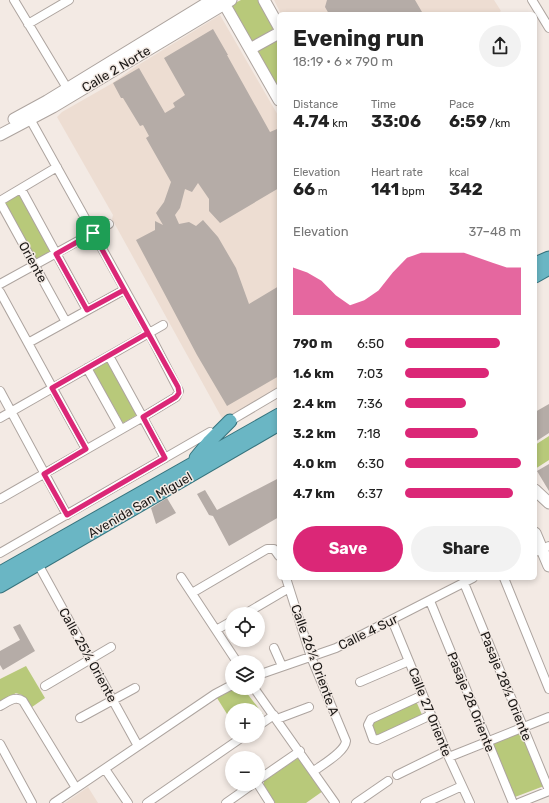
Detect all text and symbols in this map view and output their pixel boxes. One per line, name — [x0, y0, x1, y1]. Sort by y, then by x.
text: Evening run — [293, 25, 424, 52]
button: share — [479, 25, 521, 67]
street label: Calle 2 Norte — [79, 43, 153, 95]
text: 18:19 · 6 × 790 m — [293, 54, 393, 69]
text: Distance — [293, 98, 338, 111]
text: Time — [371, 98, 396, 111]
text: Pace — [449, 98, 474, 111]
text: 4.74 — [293, 111, 330, 131]
text: 33:06 — [371, 111, 421, 131]
text: 6:59 — [449, 111, 487, 131]
text: km — [330, 117, 348, 130]
text: /km — [487, 117, 510, 130]
text: Elevation — [293, 166, 340, 179]
text: Heart rate — [371, 166, 423, 179]
text: kcal — [449, 166, 469, 179]
text: 66 — [293, 179, 315, 199]
text: 141 — [371, 179, 399, 199]
text: 342 — [449, 179, 483, 199]
text: m — [315, 185, 328, 198]
text: bpm — [399, 185, 425, 198]
pin — [76, 216, 110, 250]
icon: arrive — [82, 222, 104, 244]
text: Elevation — [293, 224, 349, 239]
text: 37–48 m — [468, 224, 521, 239]
street label: Oriente — [16, 239, 50, 285]
text: 790 m — [293, 336, 332, 351]
text: 6:50 — [357, 336, 384, 351]
text: 1.6 km — [293, 366, 334, 381]
text: 7:03 — [357, 366, 383, 381]
text: 2.4 km — [293, 396, 336, 411]
text: 7:36 — [357, 396, 383, 411]
text: 3.2 km — [293, 426, 336, 441]
text: 7:18 — [357, 426, 381, 441]
text: 4.0 km — [293, 456, 337, 471]
text: 6:30 — [357, 456, 384, 471]
street label: Avenida San Miguel — [85, 469, 195, 542]
text: 4.7 km — [293, 486, 335, 501]
text: 6:37 — [357, 486, 383, 501]
button: Save — [293, 526, 403, 572]
button: Share — [411, 526, 521, 572]
street label: Calle 26½ Oriente A — [288, 602, 342, 718]
street label: Calle 25½ Oriente — [56, 605, 120, 705]
map controls — [225, 607, 265, 791]
button: locate — [225, 607, 265, 647]
street label: Calle 4 Sur — [336, 611, 400, 653]
street label: Pasaje 28½ Oriente — [477, 629, 535, 743]
street label: Pasaje 28 Oriente — [444, 650, 498, 754]
button: layers — [225, 655, 265, 695]
street label: Calle 27 Oriente — [405, 665, 455, 759]
button: + — [225, 703, 265, 743]
button: − — [225, 751, 265, 791]

